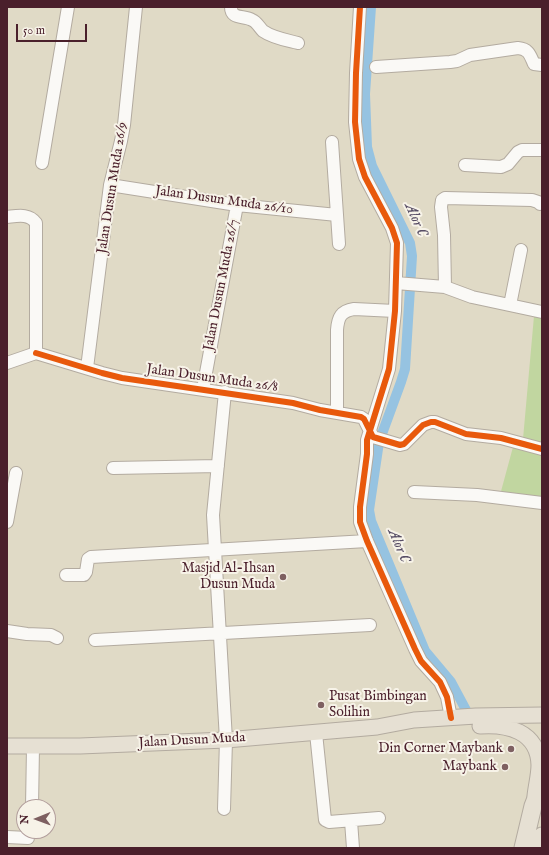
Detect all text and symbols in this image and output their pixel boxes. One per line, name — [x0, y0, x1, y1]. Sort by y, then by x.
scale bar — [18, 16, 89, 42]
text: 50 m — [23, 23, 45, 38]
street label: Jalan Dusun Muda 26/9 — [94, 121, 132, 255]
street label: Jalan Dusun Muda 26/10 — [154, 183, 294, 219]
water label: Alor C — [400, 200, 430, 240]
street label: Jalan Dusun Muda 26/7 — [201, 218, 243, 352]
street label: Jalan Dusun Muda 26/8 — [145, 361, 279, 397]
water label: Alor C — [383, 526, 413, 566]
place label: Masjid Al-Ihsan Dusun Muda — [182, 561, 275, 594]
marker: Masjid Al-Ihsan Dusun Muda — [278, 572, 288, 582]
place label: Pusat Bimbingan Solihin — [329, 689, 427, 722]
marker: Pusat Bimbingan Solihin — [316, 700, 326, 710]
street label: Jalan Dusun Muda — [138, 730, 246, 752]
place label: Din Corner Maybank — [378, 741, 503, 757]
marker: Din Corner Maybank — [506, 744, 516, 754]
place label: Maybank — [443, 759, 497, 775]
marker: Maybank — [500, 762, 510, 772]
north arrow — [16, 799, 56, 839]
text: N — [18, 814, 32, 824]

